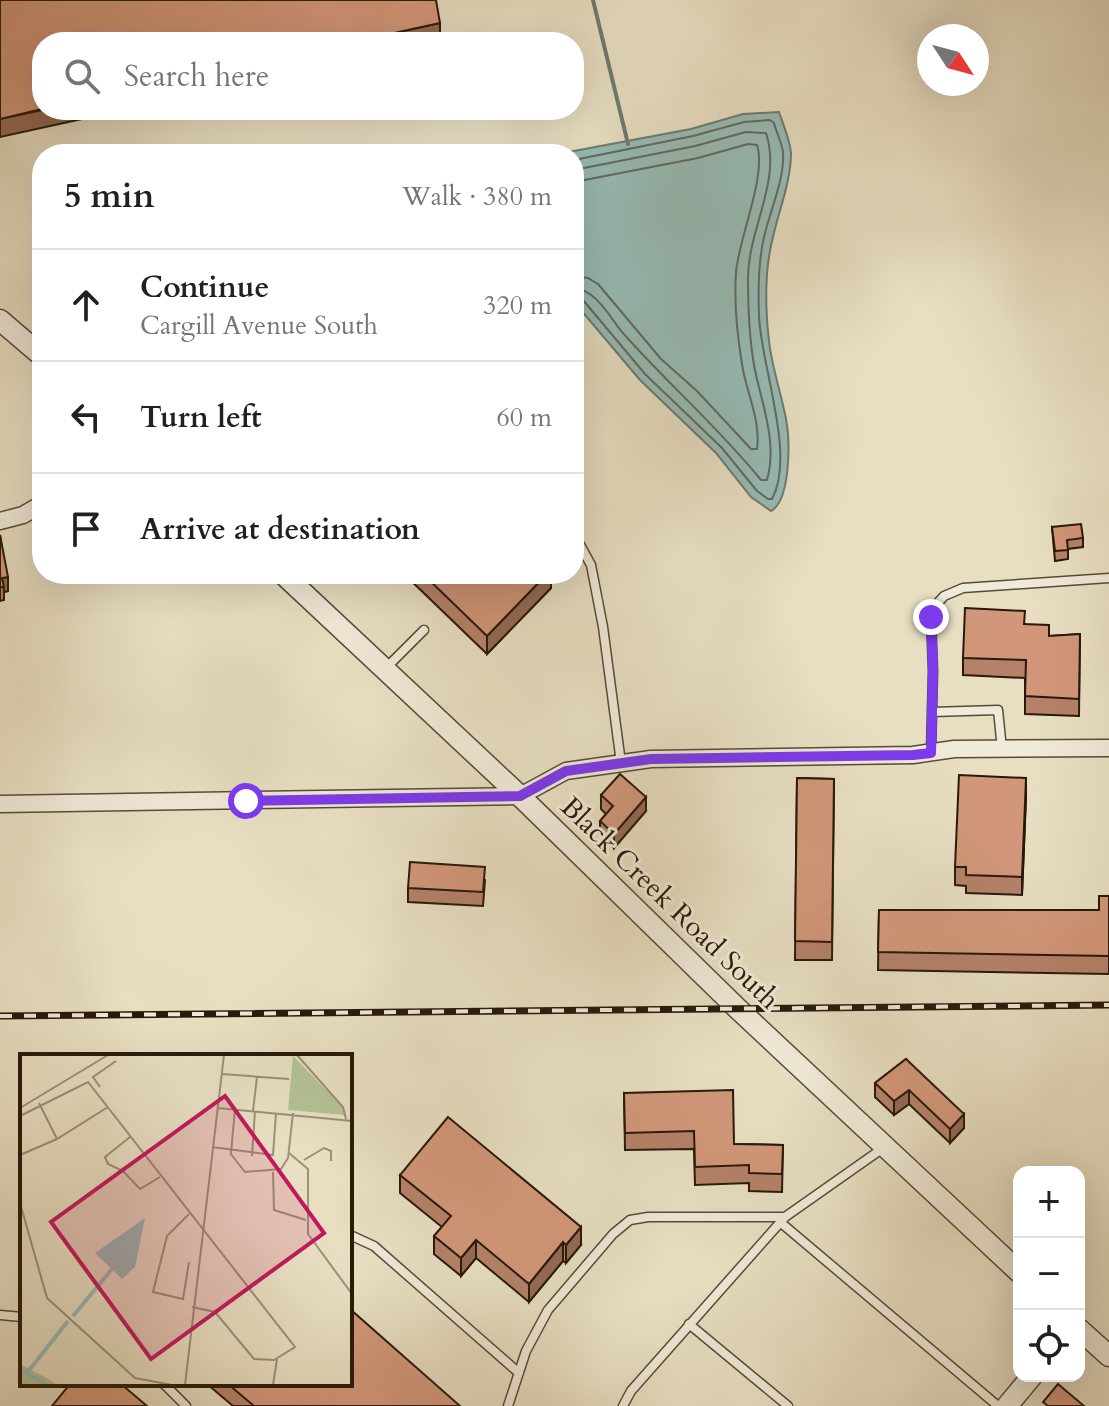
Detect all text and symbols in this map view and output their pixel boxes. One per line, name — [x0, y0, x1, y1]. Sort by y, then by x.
north arrow — [917, 24, 989, 96]
search box — [32, 32, 584, 120]
icon: search — [60, 54, 104, 98]
text: Search here — [124, 56, 269, 97]
text: 5 min — [64, 173, 155, 219]
text: Walk · 380 m — [402, 179, 552, 214]
text: Continue — [140, 267, 269, 308]
icon: ahead — [64, 283, 108, 327]
text: 320 m — [483, 288, 552, 323]
text: Cargill Avenue South — [140, 308, 378, 343]
icon: left — [64, 395, 108, 439]
text: Turn left — [140, 397, 262, 438]
text: 60 m — [496, 400, 552, 435]
icon: arrive — [64, 507, 108, 551]
text: Arrive at destination — [140, 509, 420, 550]
route end — [913, 599, 949, 635]
route start — [228, 783, 264, 819]
street label: Black Creek Road South — [552, 788, 788, 1018]
inset map — [20, 1054, 352, 1386]
map controls — [1013, 1166, 1085, 1382]
button: + — [1013, 1166, 1085, 1238]
button: − — [1013, 1238, 1085, 1310]
button: locate — [1013, 1310, 1085, 1382]

